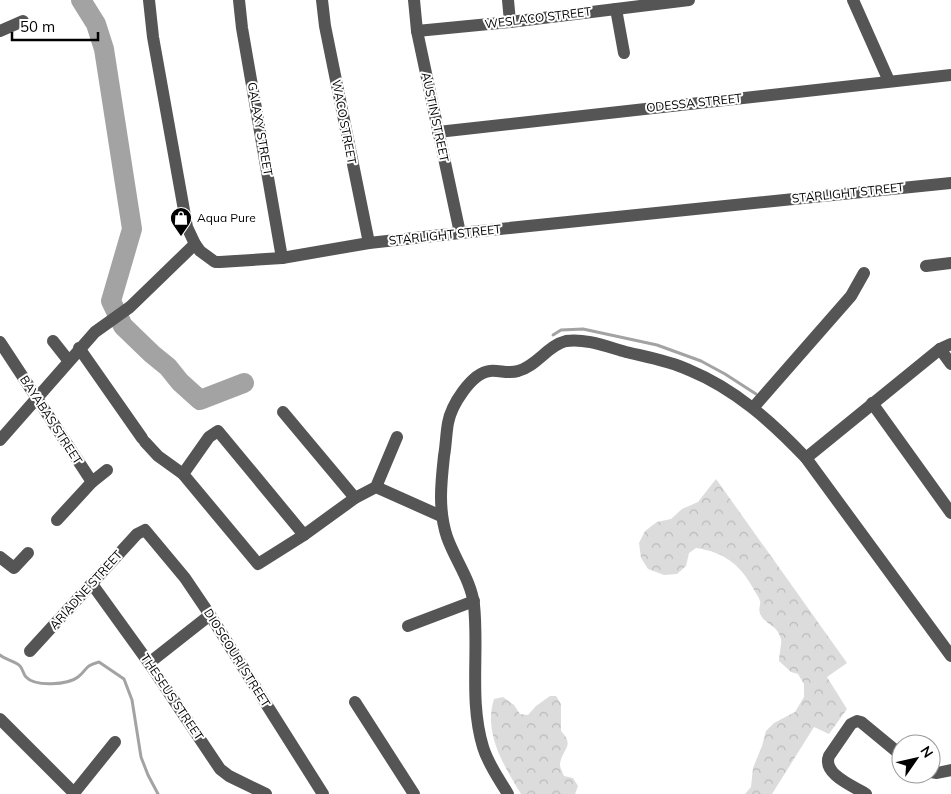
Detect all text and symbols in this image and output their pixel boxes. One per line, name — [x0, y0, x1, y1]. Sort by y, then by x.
street label: WESLACO STREET — [484, 3, 593, 31]
scale bar — [12, 10, 99, 42]
text: 50 m — [20, 17, 55, 36]
street label: AUSTIN STREET — [419, 71, 452, 164]
street label: WACO STREET — [329, 78, 360, 166]
street label: GALAXY STREET — [245, 81, 276, 178]
street label: ODESSA STREET — [645, 90, 743, 115]
street label: STARLIGHT STREET — [791, 179, 906, 206]
shop icon: Aqua Pure — [169, 206, 193, 237]
place label: Aqua Pure — [197, 210, 256, 225]
street label: STARLIGHT STREET — [388, 221, 503, 248]
street label: BAYABAS STREET — [17, 372, 86, 468]
street label: ARIADNE STREET — [46, 546, 126, 632]
street label: DIOSCOURI STREET — [201, 606, 274, 710]
street label: THESEUS STREET — [138, 651, 207, 744]
north arrow — [891, 734, 941, 784]
text: N — [916, 742, 937, 761]

